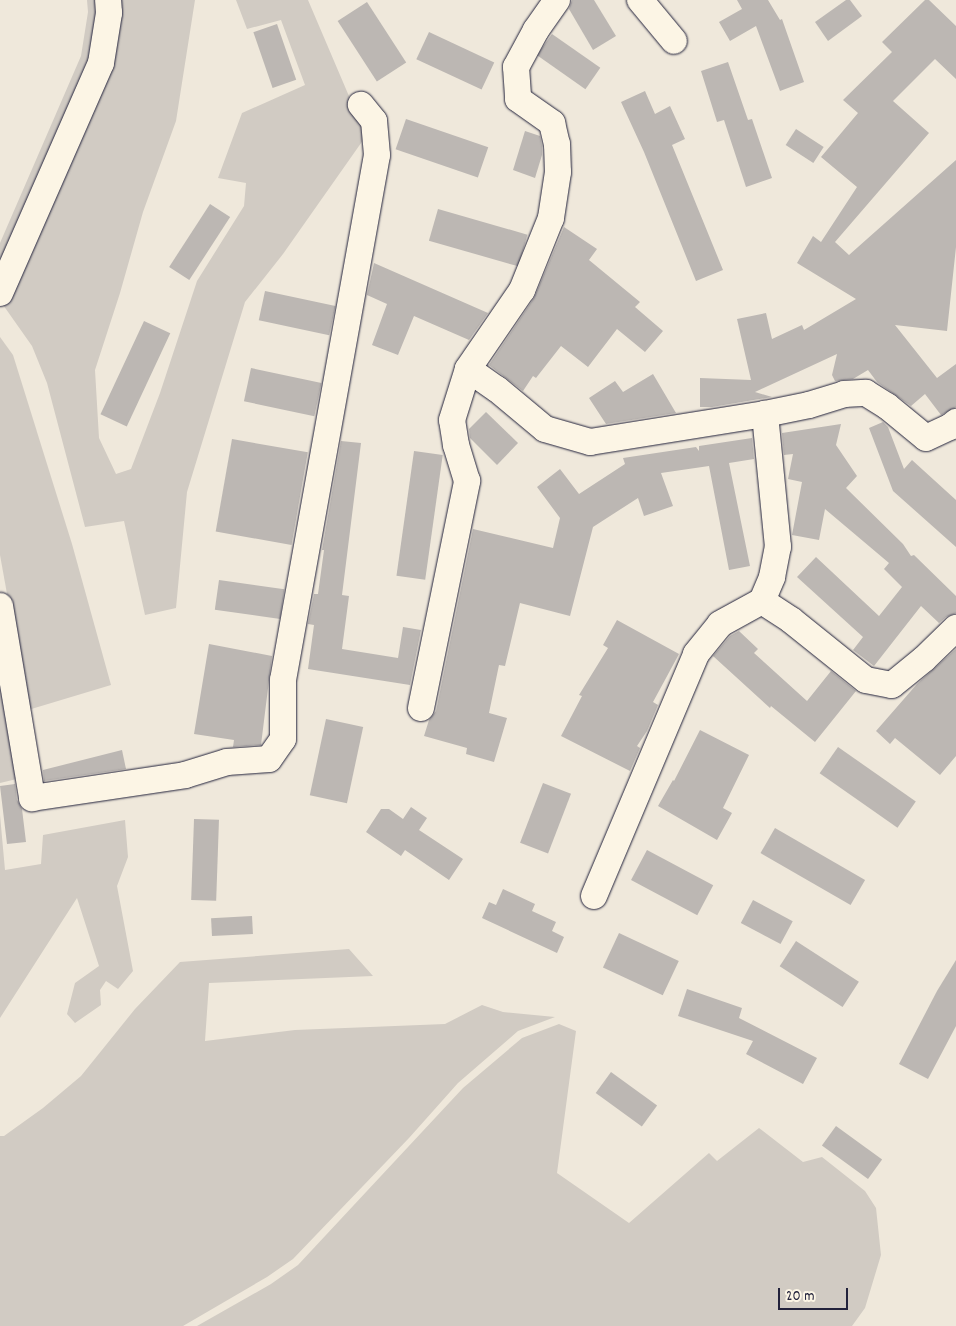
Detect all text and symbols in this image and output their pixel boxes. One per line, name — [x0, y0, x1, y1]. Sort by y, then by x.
scale bar — [781, 1278, 851, 1310]
text: 20 m — [786, 1286, 814, 1308]

